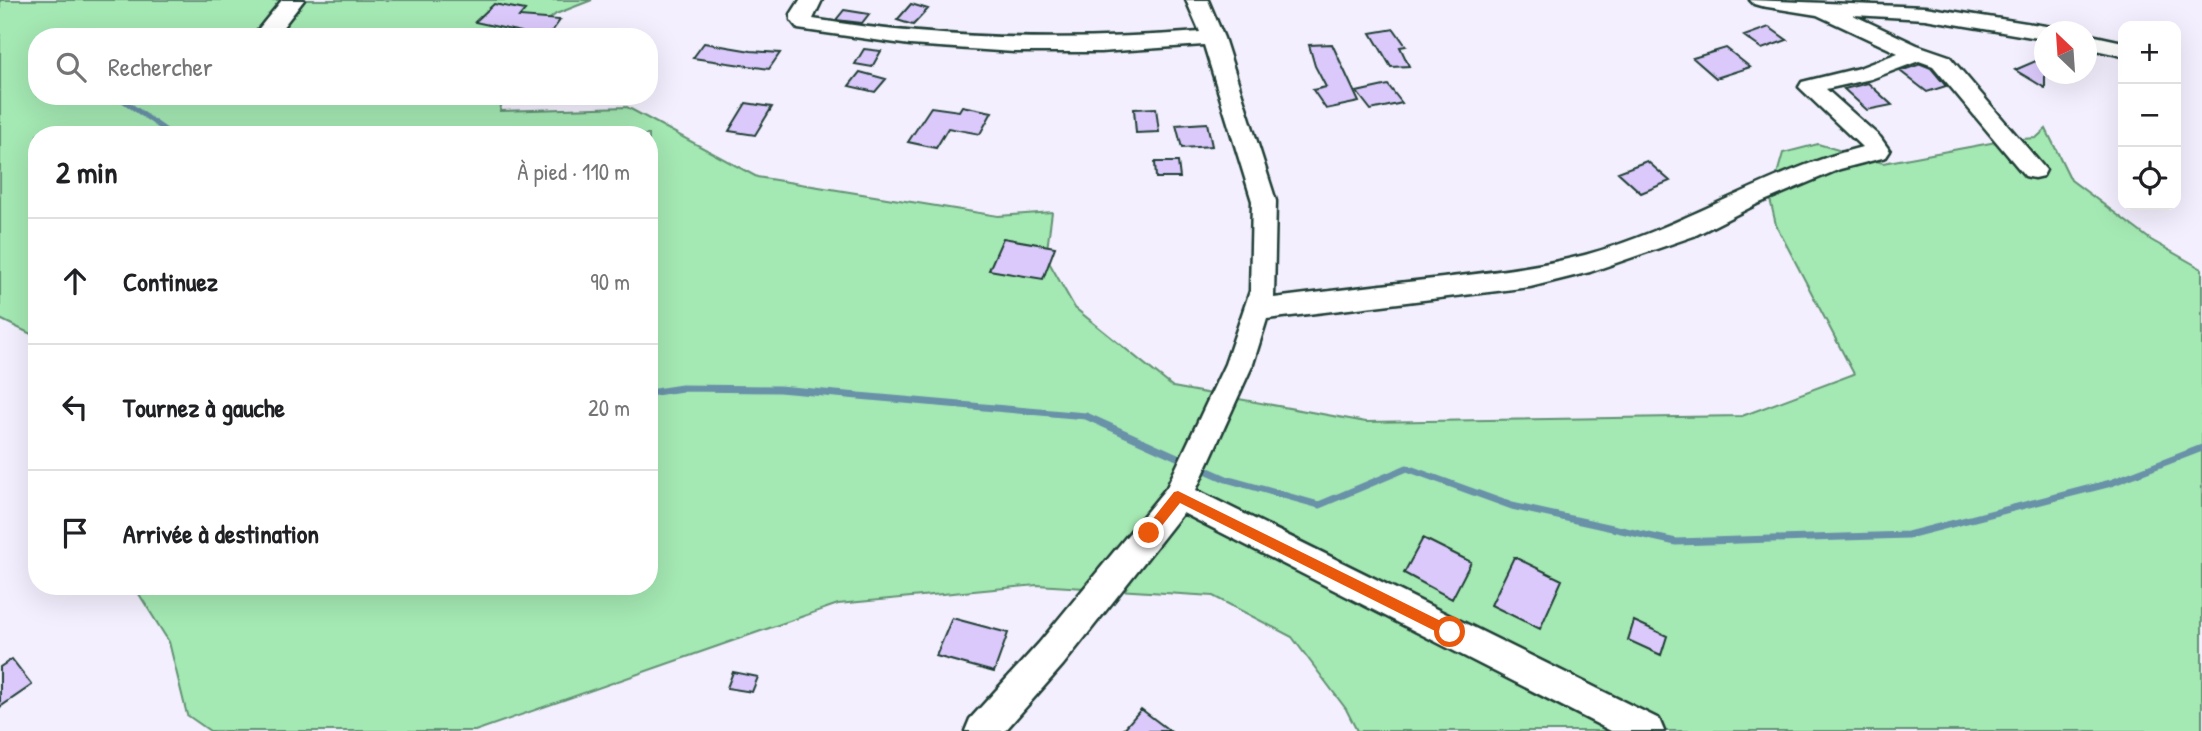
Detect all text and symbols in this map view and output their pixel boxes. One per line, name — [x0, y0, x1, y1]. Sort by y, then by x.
north arrow — [2034, 21, 2097, 84]
map controls — [2118, 21, 2181, 210]
button: + — [2118, 21, 2181, 84]
search box — [28, 28, 658, 105]
icon: search — [52, 48, 90, 86]
text: Rechercher — [108, 49, 213, 84]
button: − — [2118, 84, 2181, 147]
button: locate — [2118, 147, 2181, 210]
text: 2 min — [56, 152, 118, 192]
text: À pied · 110 m — [517, 156, 630, 187]
icon: ahead — [56, 262, 94, 300]
text: Continuez — [123, 264, 218, 299]
text: 90 m — [590, 266, 630, 297]
icon: left — [56, 388, 94, 426]
text: Tournez à gauche — [123, 390, 285, 425]
text: 20 m — [588, 392, 630, 423]
icon: arrive — [56, 514, 94, 552]
text: Arrivée à destination — [123, 516, 319, 551]
route end — [1133, 517, 1164, 548]
route start — [1434, 616, 1465, 647]

